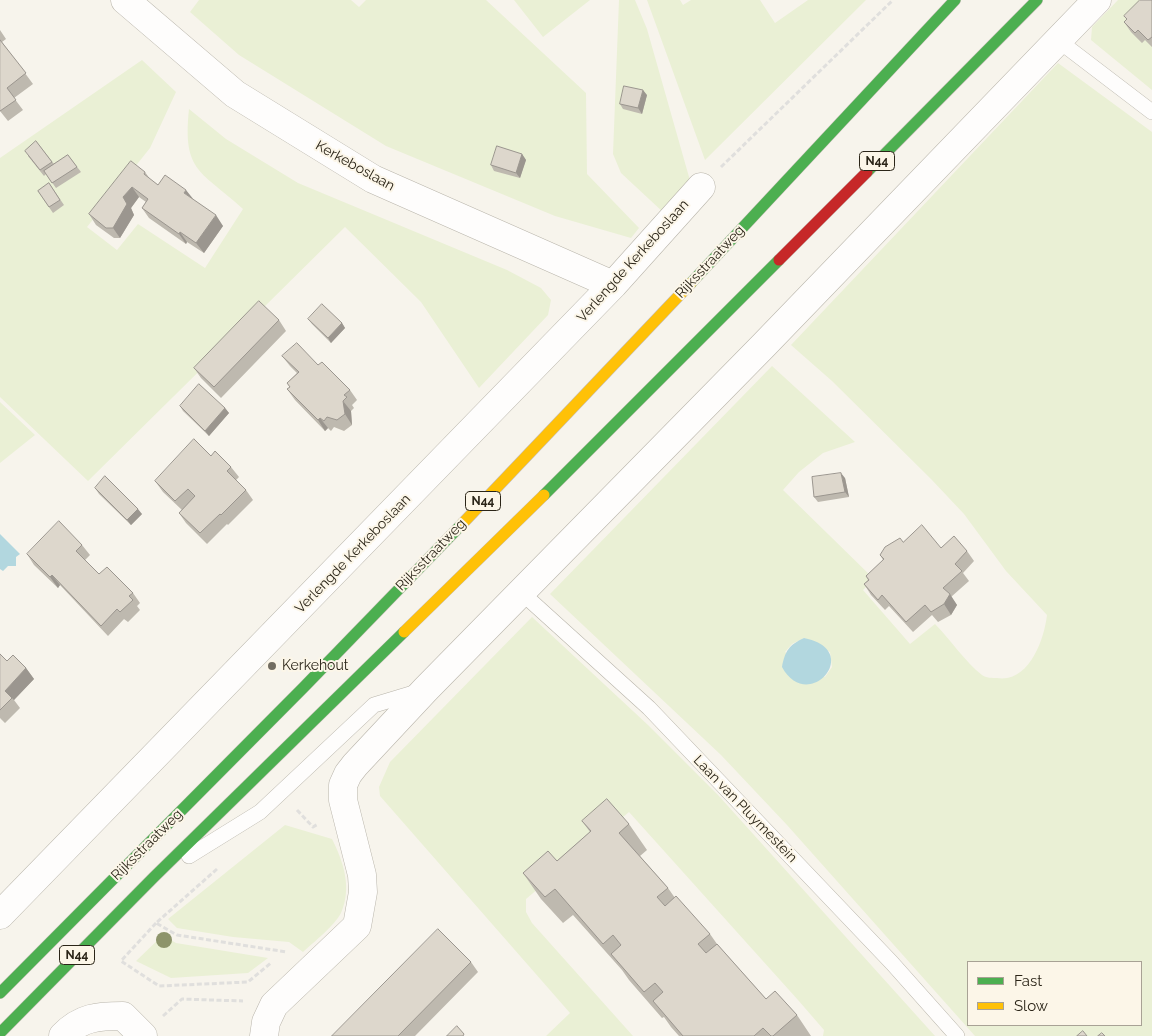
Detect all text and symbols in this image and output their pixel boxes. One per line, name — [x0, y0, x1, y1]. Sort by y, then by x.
street label: Kerkeboslaan — [312, 137, 398, 195]
road number: N44 — [860, 152, 894, 170]
street label: Verlengde Kerkeboslaan — [574, 196, 692, 326]
street label: Rijksstraatweg — [672, 222, 748, 302]
street label: Verlengde Kerkeboslaan — [292, 491, 414, 617]
road number: N44 — [466, 492, 500, 511]
street label: Rijksstraatweg — [392, 515, 470, 595]
place label: Kerkehout — [282, 658, 348, 674]
marker: Kerkehout — [266, 660, 278, 672]
street label: Laan van Pluymestein — [690, 752, 800, 866]
street label: Rijksstraatweg — [108, 806, 186, 884]
road number: N44 — [60, 946, 94, 964]
legend — [967, 961, 1142, 1026]
text: Fast — [1014, 972, 1042, 990]
text: Slow — [1014, 997, 1048, 1015]

